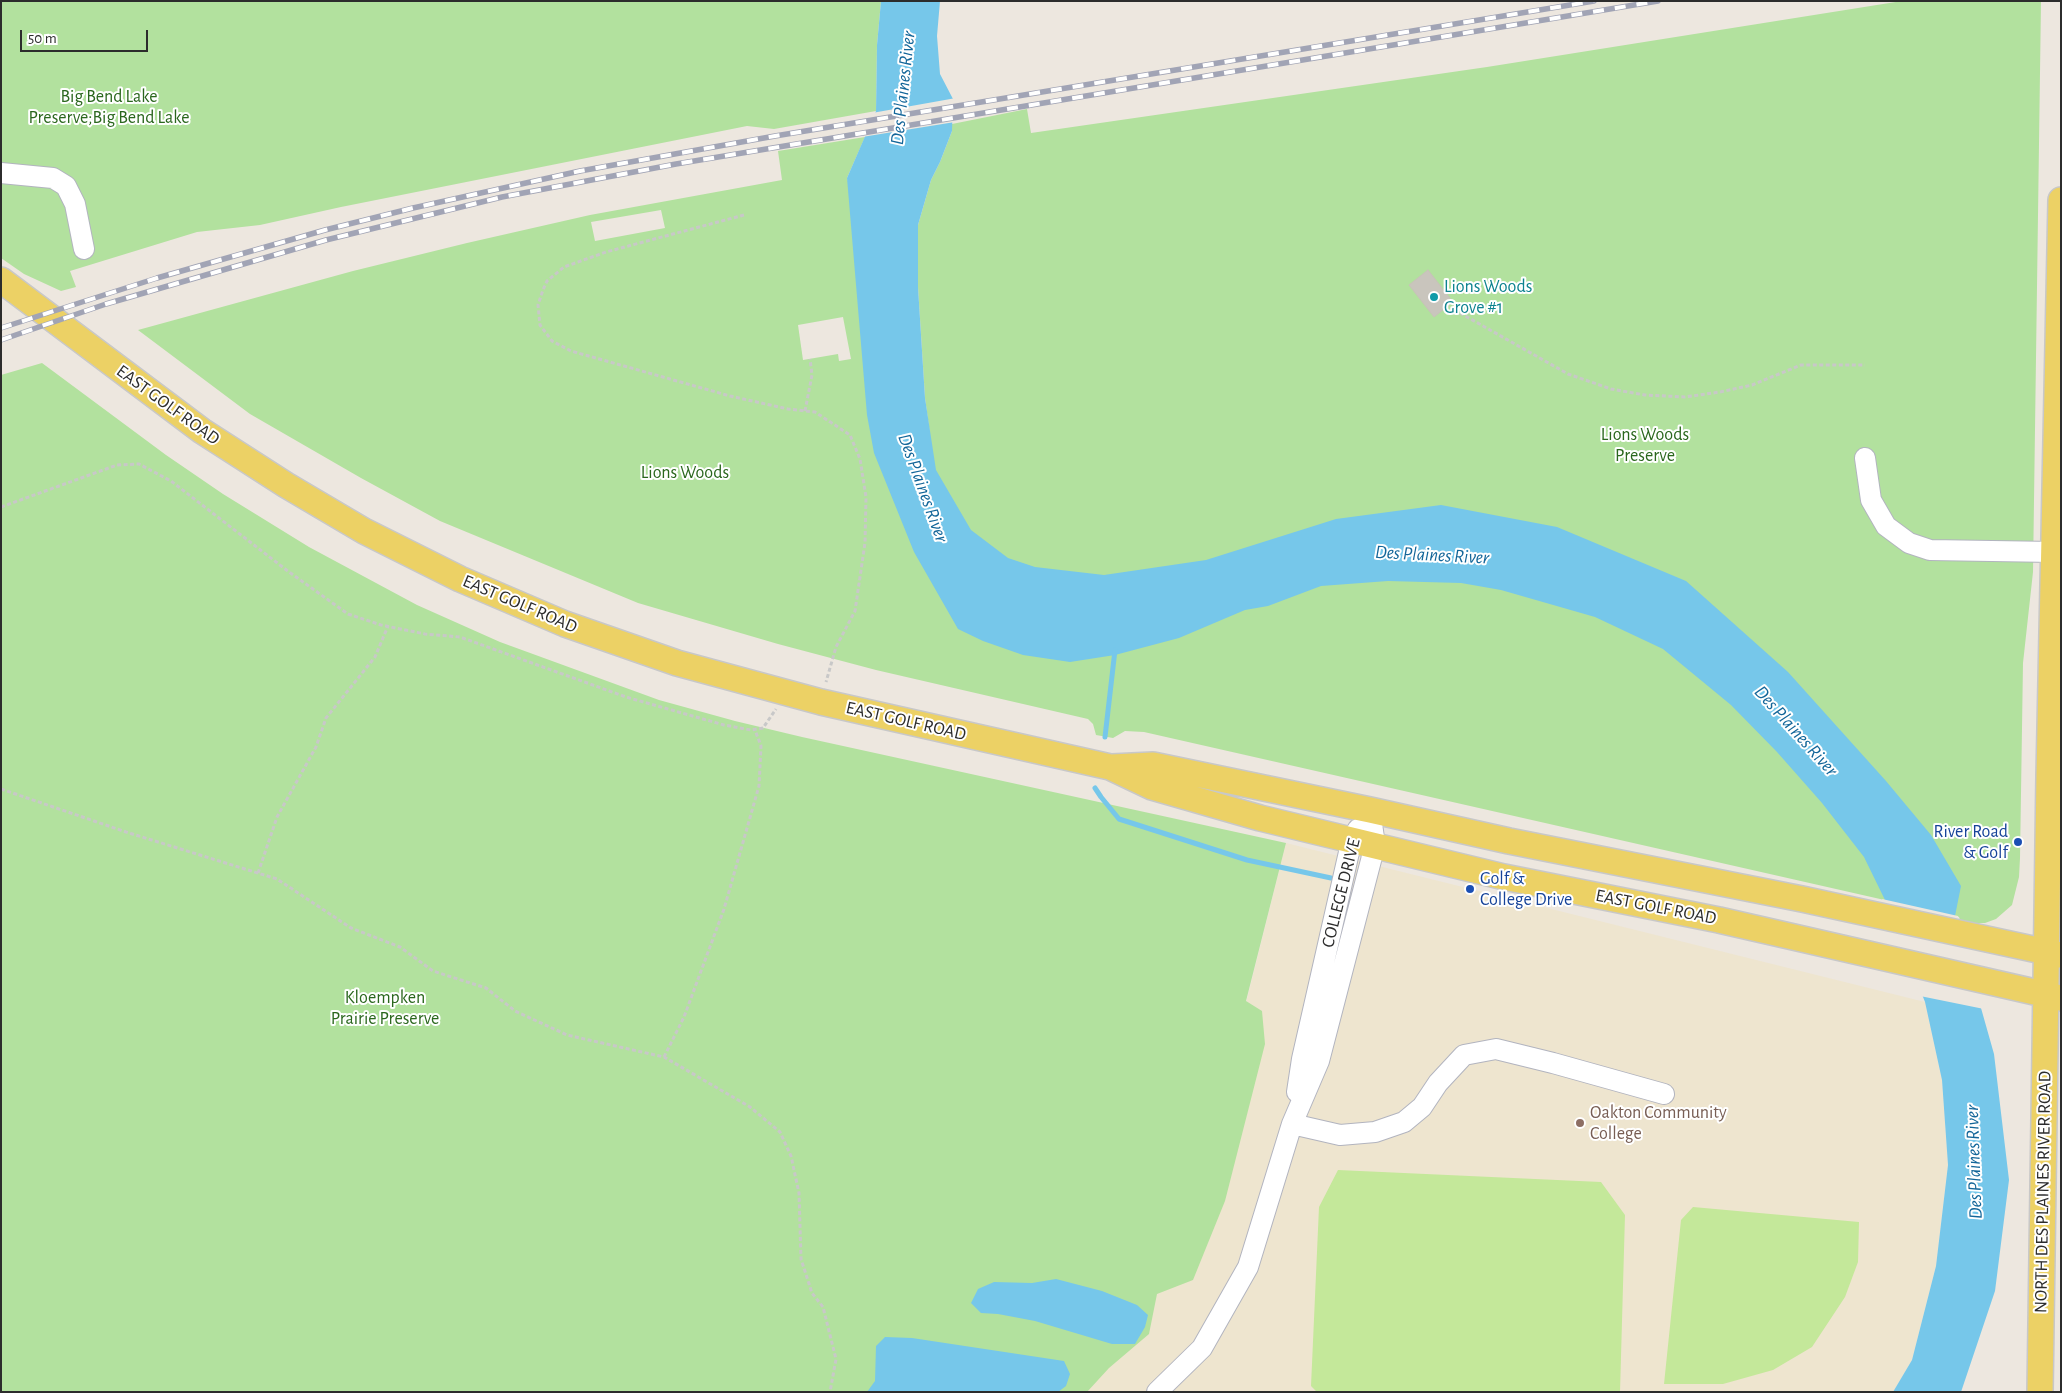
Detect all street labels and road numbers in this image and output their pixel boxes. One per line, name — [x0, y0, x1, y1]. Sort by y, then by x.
street label: EAST GOLF ROAD — [112, 360, 224, 450]
street label: EAST GOLF ROAD — [459, 570, 581, 638]
street label: EAST GOLF ROAD — [844, 697, 968, 745]
street label: COLLEGE DRIVE — [1317, 836, 1365, 950]
street label: EAST GOLF ROAD — [1594, 885, 1718, 929]
street label: NORTH DES PLAINES RIVER ROAD — [2030, 1071, 2056, 1313]

